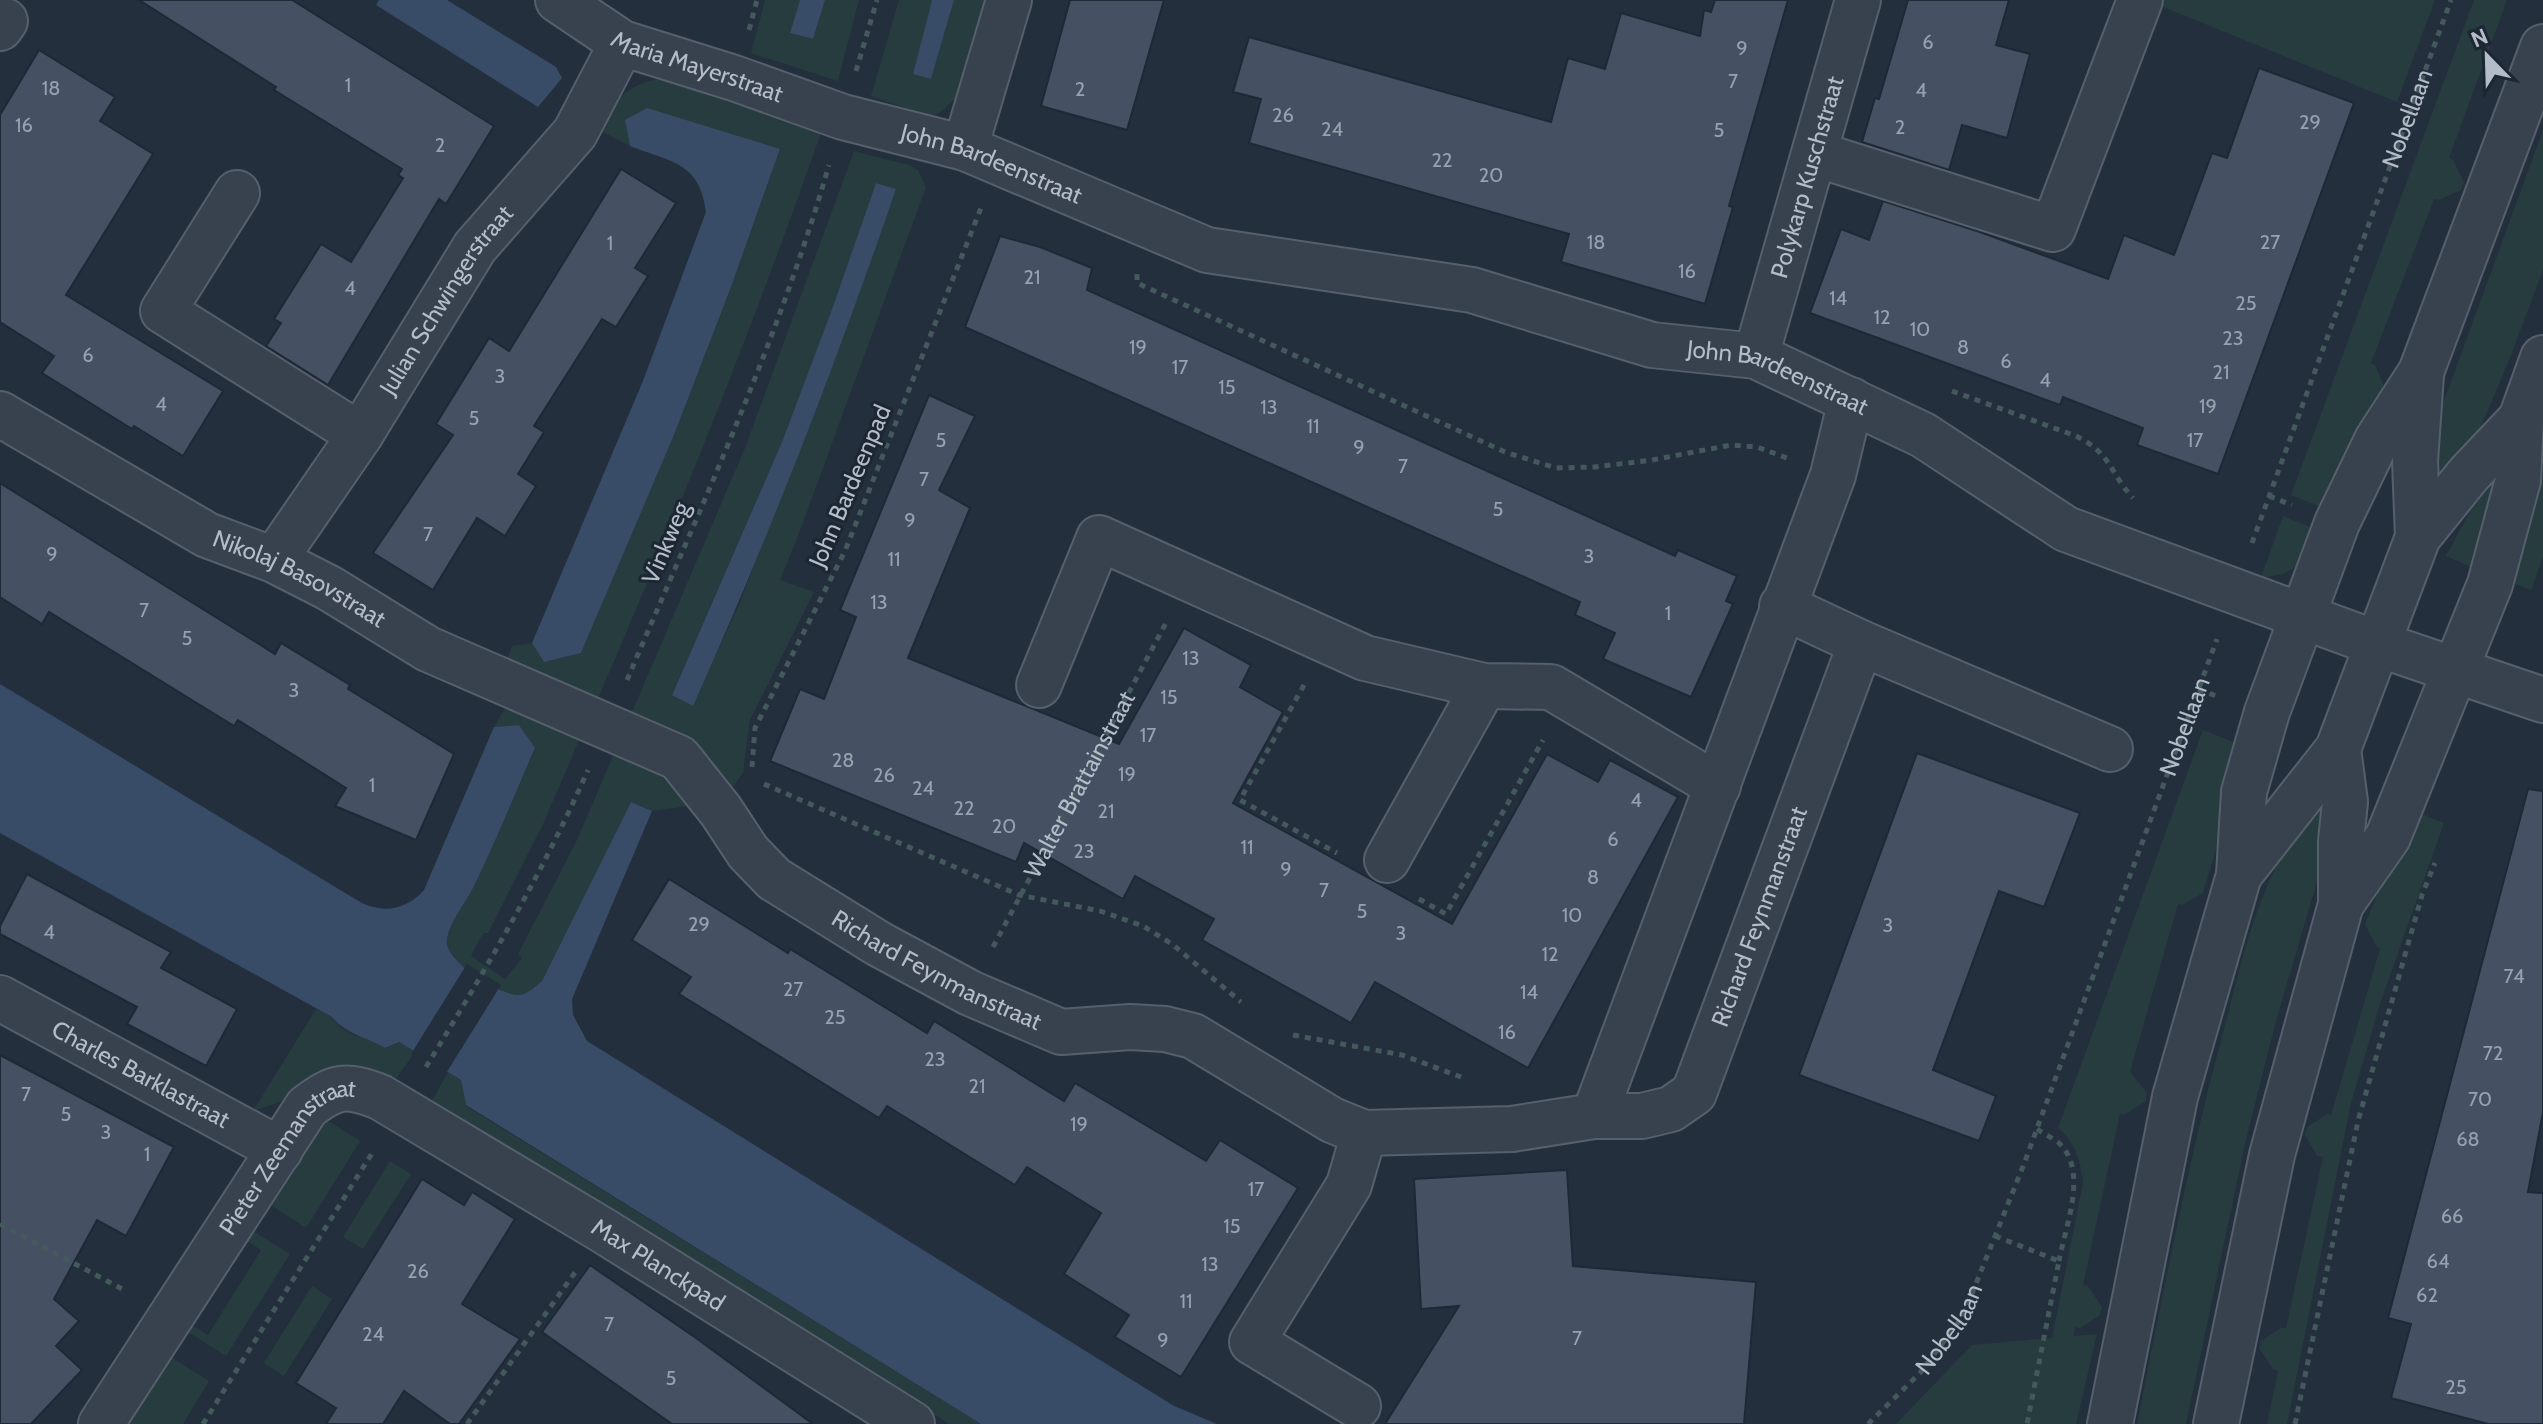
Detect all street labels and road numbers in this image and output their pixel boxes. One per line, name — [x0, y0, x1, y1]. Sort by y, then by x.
street label: Maria Mayerstraat — [605, 25, 787, 108]
street label: Nobellaan — [2376, 65, 2438, 172]
street label: Polykarp Kuschstraat — [1764, 73, 1849, 281]
street label: John Bardeenstraat — [897, 117, 1087, 210]
street label: Julian Schwingerstraat — [373, 199, 519, 401]
street label: John Bardeenstraat — [1685, 334, 1873, 421]
street label: John Bardeenpad — [802, 400, 897, 572]
street label: Vinkweg — [635, 496, 696, 588]
street label: Nikolaj Basovstraat — [209, 524, 391, 633]
street label: Nobellaan — [2153, 673, 2216, 780]
street label: Walter Brattainstraat — [1018, 686, 1141, 883]
street label: Richard Feynmanstraat — [1705, 803, 1813, 1031]
street label: Richard Feynmanstraat — [827, 903, 1046, 1036]
street label: Charles Barklastraat — [47, 1014, 235, 1134]
street label: Pieter Zeemanstraat — [213, 1073, 358, 1240]
street label: Max Planckpad — [586, 1212, 730, 1317]
street label: Nobellaan — [1909, 1279, 1988, 1380]

